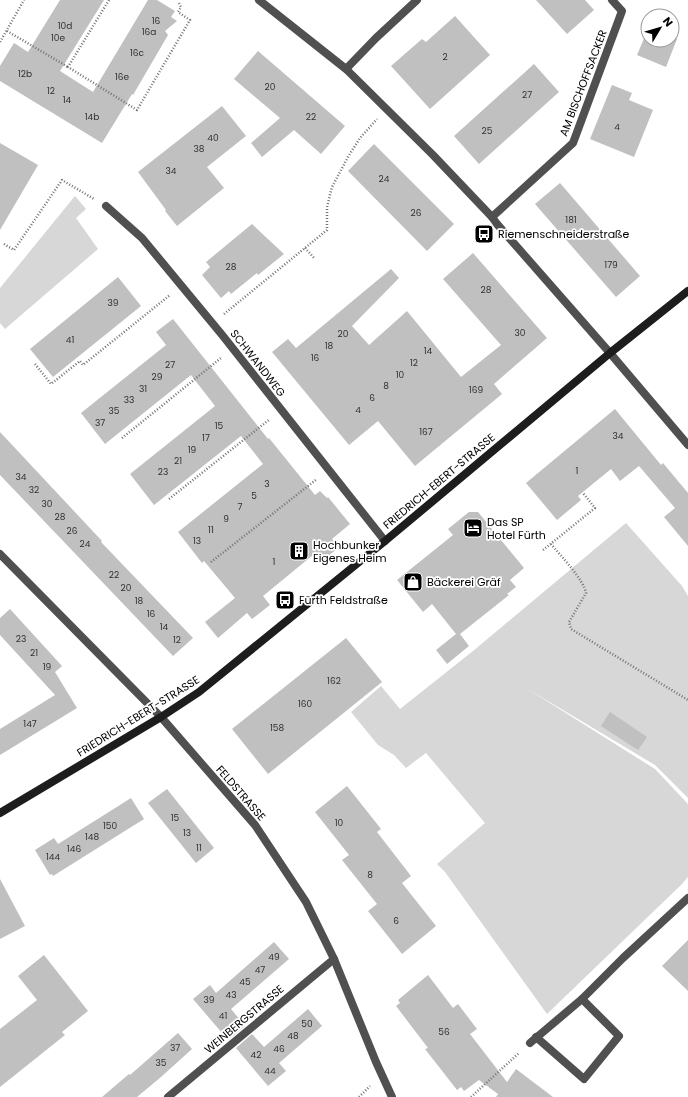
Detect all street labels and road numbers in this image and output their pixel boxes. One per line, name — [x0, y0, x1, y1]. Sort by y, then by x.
street label: AM BISCHOFFSACKER — [555, 27, 611, 139]
street label: SCHWANDWEG — [227, 326, 290, 400]
street label: FRIEDRICH-EBERT-STRASSE — [380, 429, 498, 533]
street label: FRIEDRICH-EBERT-STRASSE — [74, 672, 202, 760]
street label: FELDSTRASSE — [212, 762, 270, 824]
street label: WEINBERGSTRASSE — [201, 981, 287, 1057]

